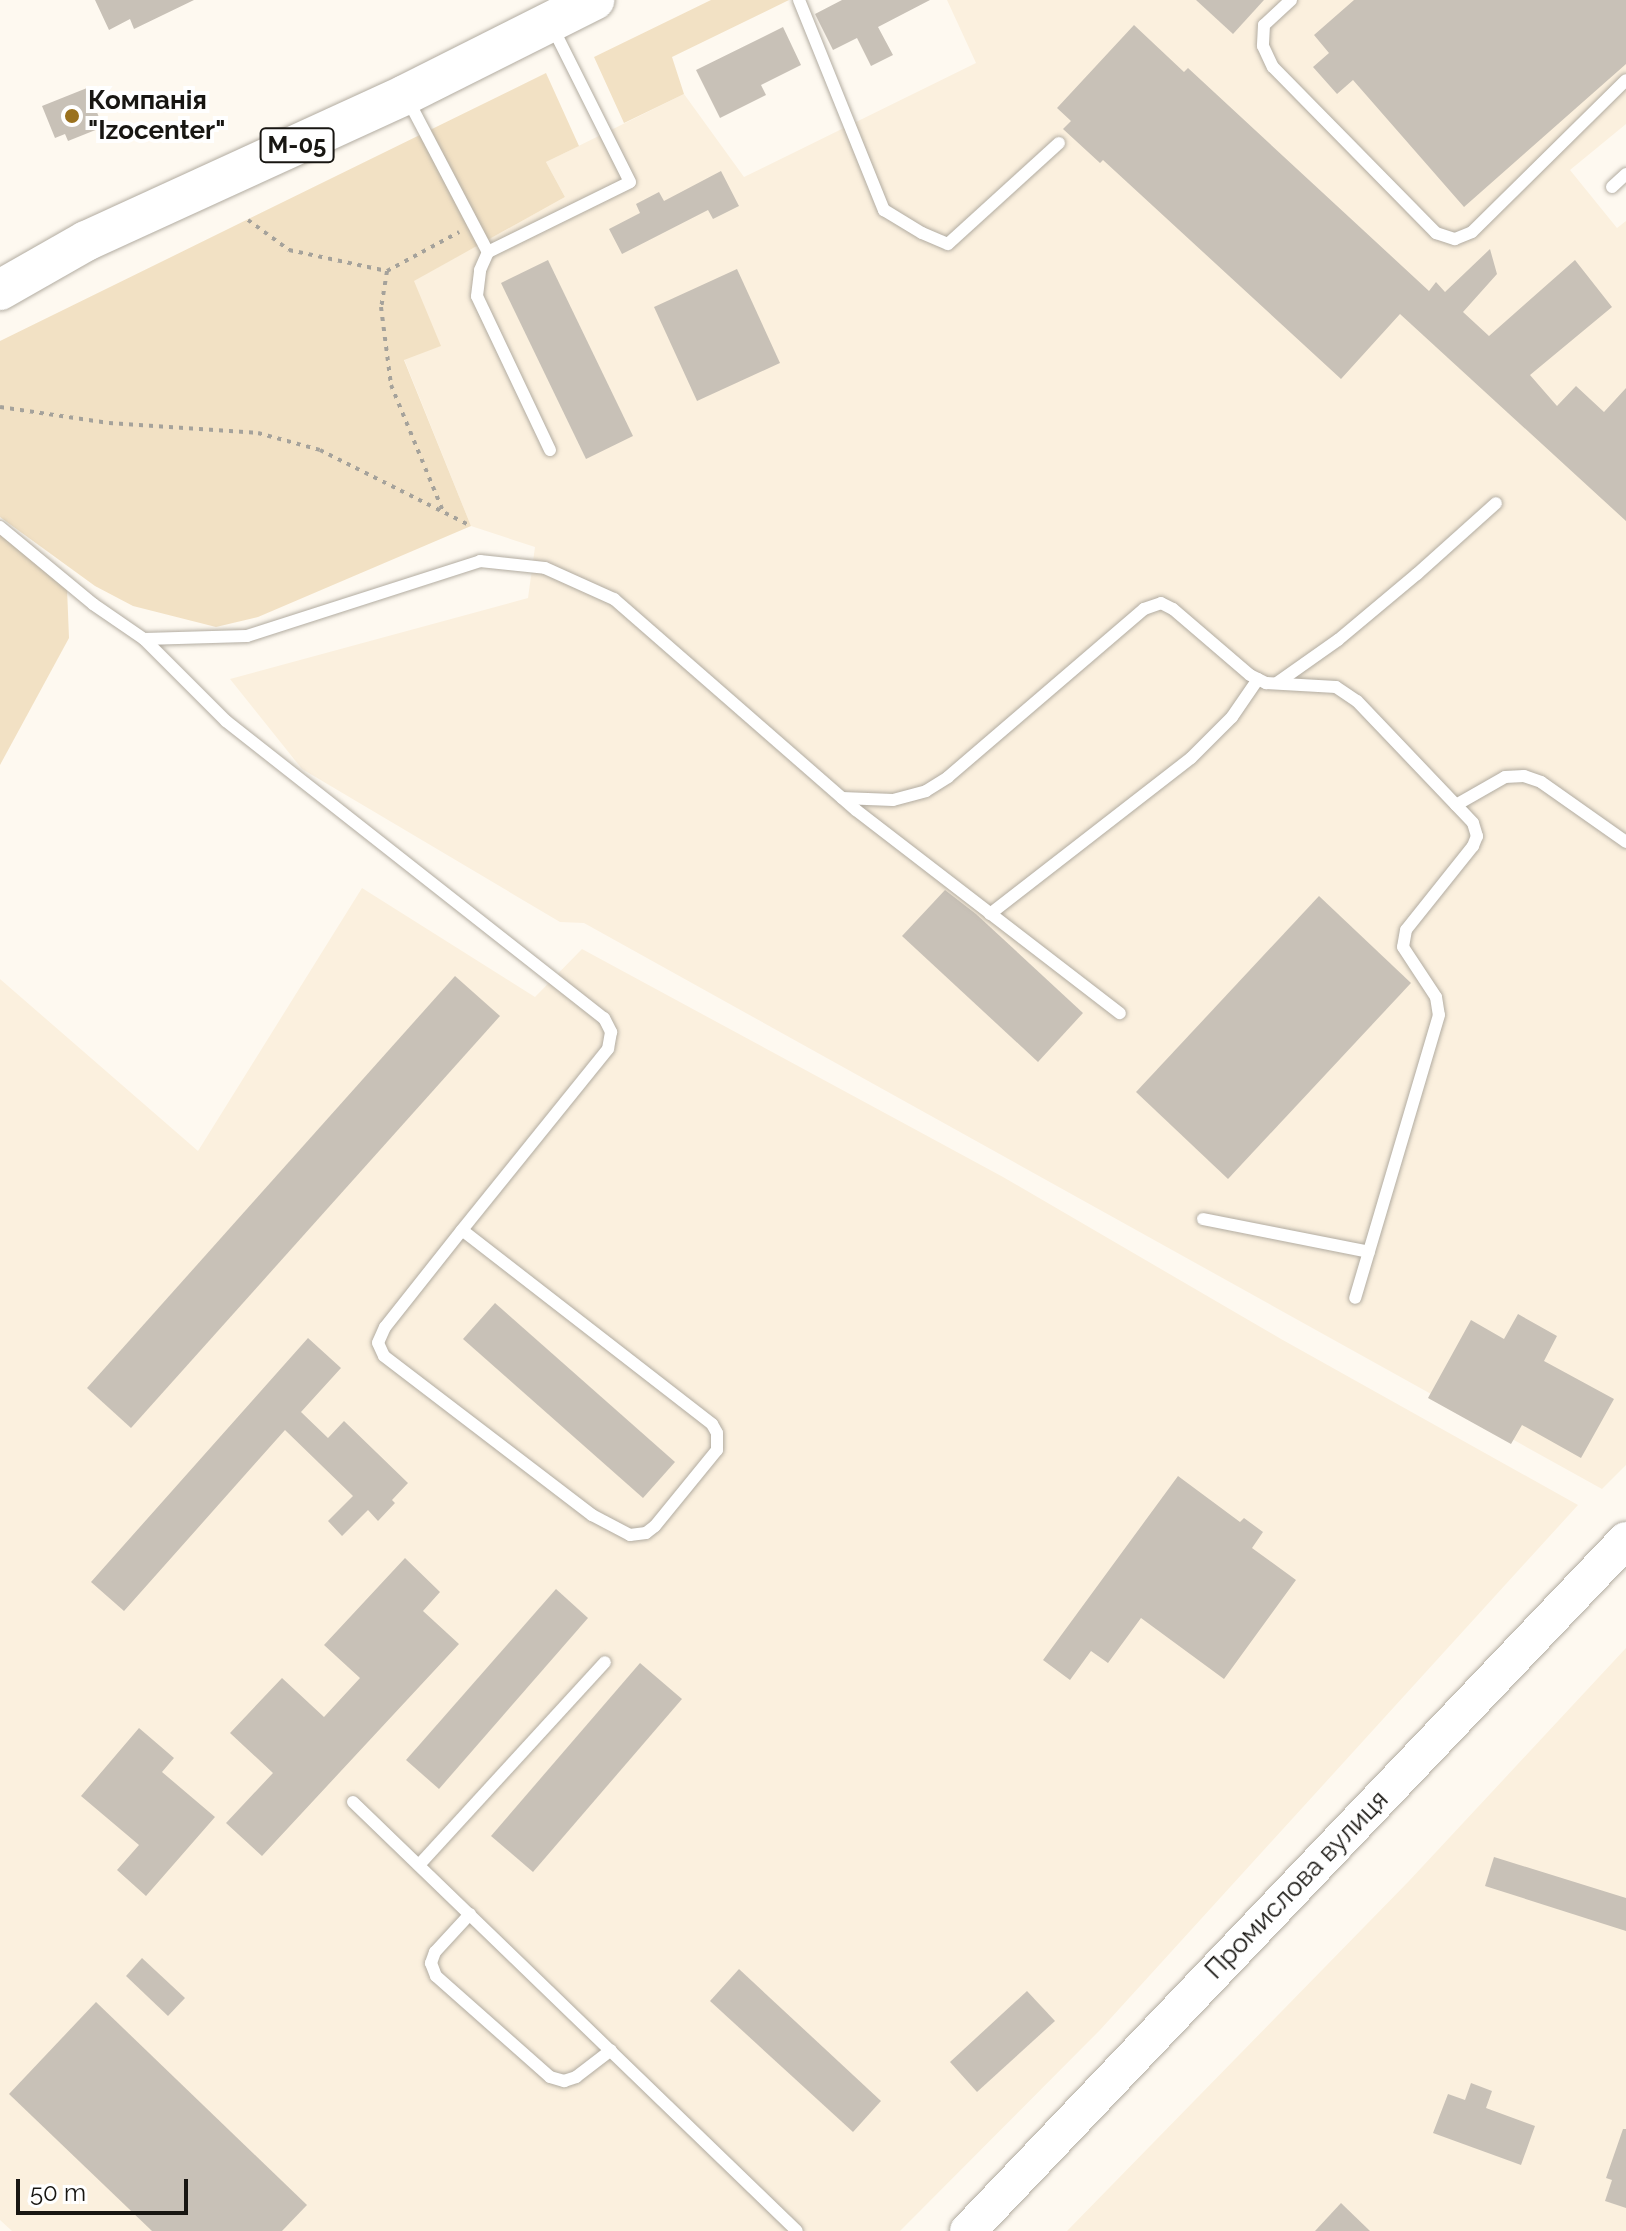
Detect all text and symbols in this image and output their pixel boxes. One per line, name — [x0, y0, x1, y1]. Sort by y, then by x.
place label: Компанія "Izocenter" — [88, 85, 225, 146]
marker: Компанія "Izocenter" — [63, 107, 81, 125]
road number: М-05 — [259, 125, 335, 165]
street label: Промислова вулиця — [1199, 1784, 1395, 1986]
scale bar — [20, 2163, 192, 2213]
text: 50 m — [30, 2178, 86, 2207]

